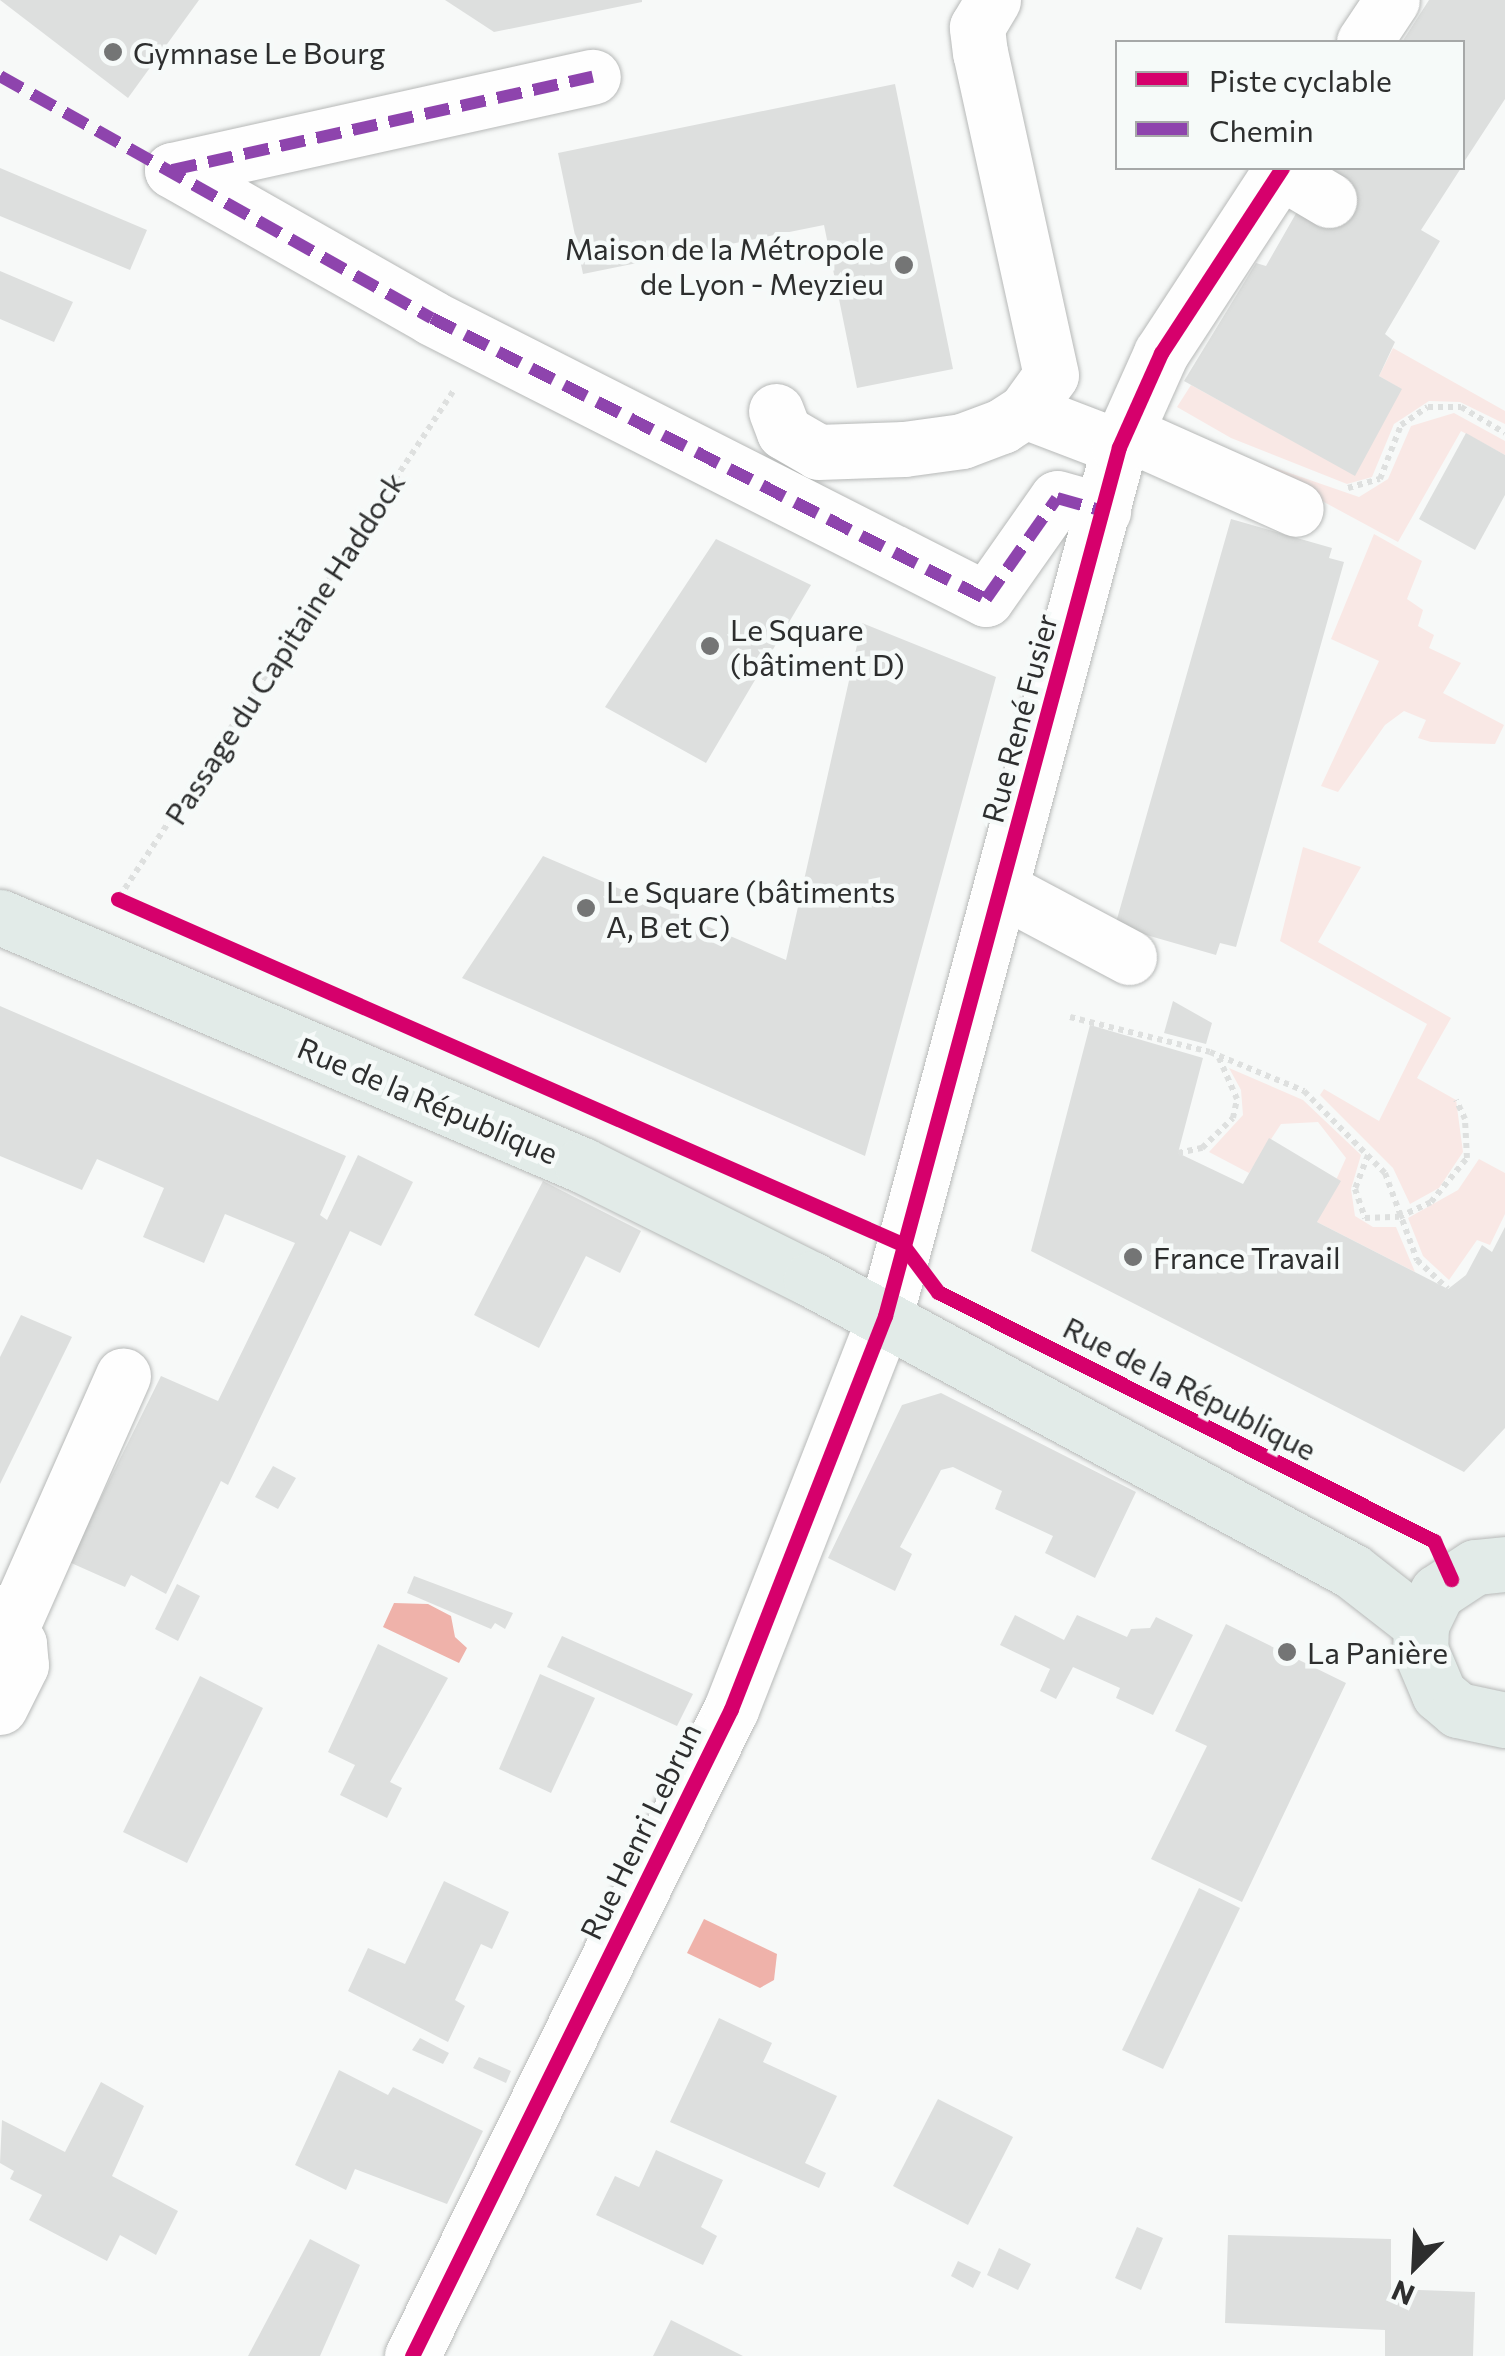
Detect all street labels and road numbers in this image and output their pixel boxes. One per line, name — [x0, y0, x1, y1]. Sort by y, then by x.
street label: Passage du Capitaine Haddock — [156, 465, 412, 831]
street label: Rue René Fusier — [974, 610, 1064, 826]
street label: Rue de la République — [293, 1029, 563, 1171]
street label: Rue de la République — [1058, 1309, 1322, 1467]
street label: Rue Henri Lebrun — [572, 1717, 708, 1945]

